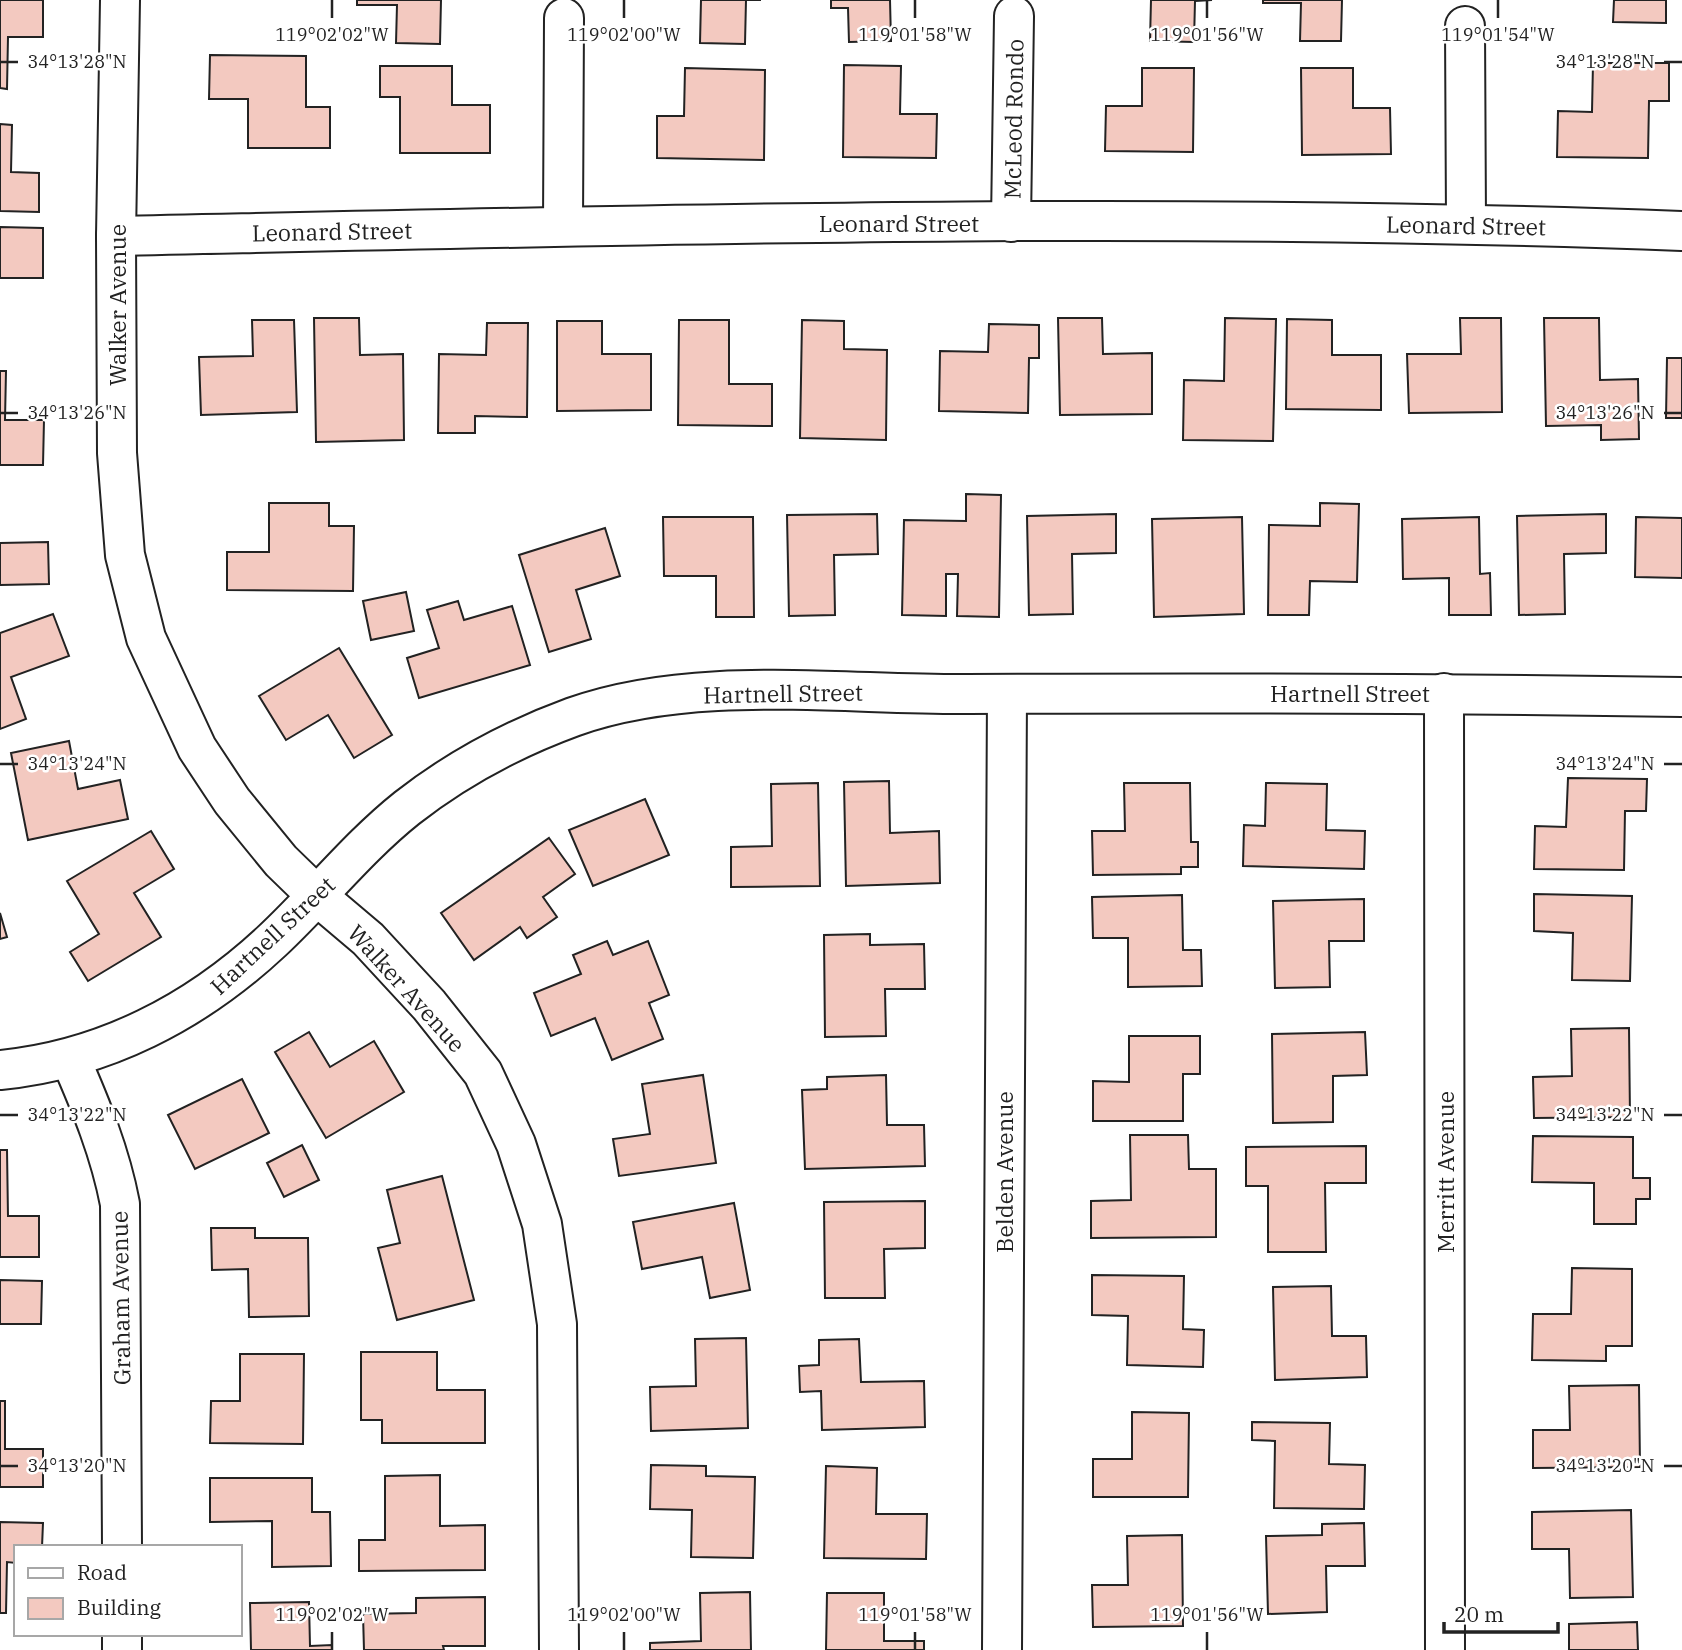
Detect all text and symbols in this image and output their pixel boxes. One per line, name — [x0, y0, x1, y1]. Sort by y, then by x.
text: 119°02'02"W — [275, 23, 389, 46]
text: 119°02'00"W — [567, 23, 681, 46]
text: 119°01'58"W — [858, 23, 972, 46]
text: 119°01'56"W — [1150, 23, 1264, 46]
text: 119°01'54"W — [1441, 23, 1555, 46]
street label: McLeod Rondo — [997, 39, 1029, 199]
text: 34°13'28"N — [28, 50, 127, 73]
text: 34°13'28"N — [1556, 50, 1655, 73]
street label: Leonard Street — [819, 208, 979, 238]
street label: Leonard Street — [1386, 209, 1546, 241]
street label: Leonard Street — [252, 215, 412, 247]
street label: Walker Avenue — [102, 224, 132, 386]
text: 34°13'26"N — [28, 401, 127, 424]
text: 34°13'26"N — [1556, 401, 1655, 424]
street label: Hartnell Street — [703, 677, 863, 709]
street label: Hartnell Street — [1270, 678, 1430, 708]
text: 34°13'24"N — [28, 752, 127, 775]
text: 34°13'24"N — [1556, 752, 1655, 775]
street label: Hartnell Street — [203, 869, 341, 1001]
street label: Walker Avenue — [342, 918, 472, 1058]
street label: Belden Avenue — [989, 1091, 1019, 1253]
street label: Merritt Avenue — [1430, 1091, 1460, 1253]
text: 34°13'22"N — [28, 1103, 127, 1126]
text: 34°13'22"N — [1556, 1103, 1655, 1126]
street label: Graham Avenue — [103, 1211, 137, 1385]
text: 34°13'20"N — [28, 1454, 127, 1477]
text: 34°13'20"N — [1556, 1454, 1655, 1477]
legend — [14, 1545, 242, 1636]
text: Road — [77, 1558, 127, 1586]
scale bar — [1444, 1590, 1558, 1634]
text: Building — [77, 1593, 162, 1621]
text: 20 m — [1454, 1600, 1504, 1628]
text: 119°02'02"W — [275, 1603, 389, 1626]
text: 119°02'00"W — [567, 1603, 681, 1626]
text: 119°01'58"W — [858, 1603, 972, 1626]
text: 119°01'56"W — [1150, 1603, 1264, 1626]

